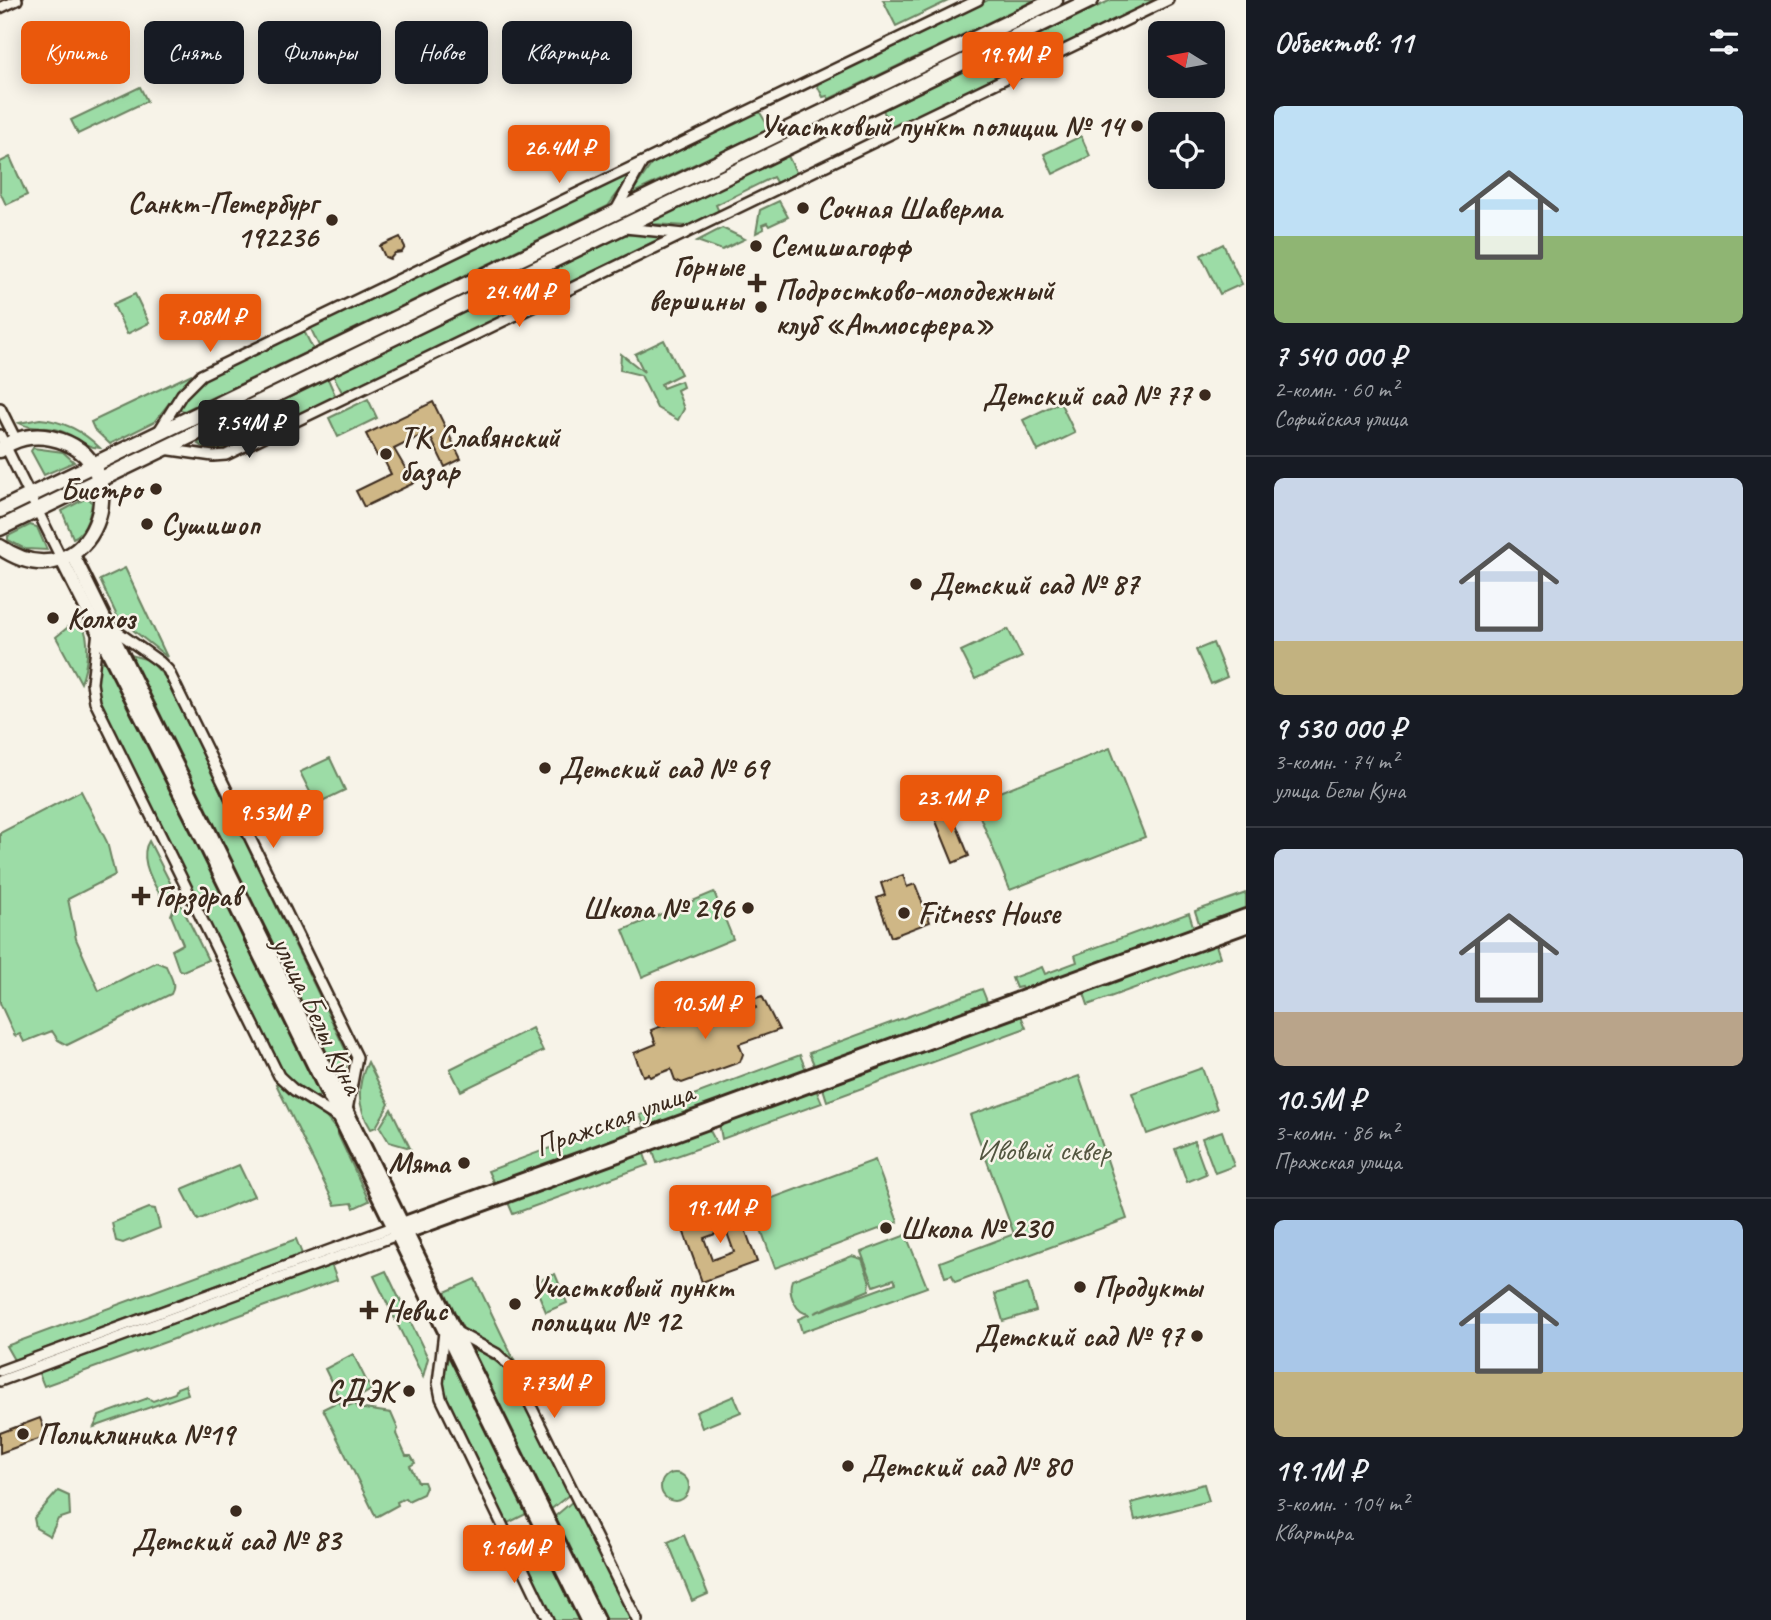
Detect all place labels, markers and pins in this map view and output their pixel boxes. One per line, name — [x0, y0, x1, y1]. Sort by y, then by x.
pin: 19.9M ₽ — [948, 32, 1078, 92]
place label: Участковый пункт полиции № 14 — [759, 107, 1126, 145]
marker: Участковый пункт полиции № 14 — [1129, 118, 1145, 134]
pin: 26.4M ₽ — [494, 125, 624, 185]
place label: Санкт-Петербург 192236 — [128, 184, 322, 256]
place label: Сочная Шаверма — [817, 189, 1005, 227]
marker: Сочная Шаверма — [795, 200, 811, 216]
marker: Санкт-Петербург 192236 — [324, 212, 340, 228]
place label: Семишагофф — [770, 227, 913, 265]
marker: Семишагофф — [748, 238, 764, 254]
place label: Горные вершины — [648, 247, 746, 319]
pin: 24.4M ₽ — [454, 270, 584, 329]
place label: Подростково-молодежный клуб «Атмосфера» — [775, 271, 1056, 343]
marker: Горные вершины — [749, 275, 765, 291]
pin: 7.08M ₽ — [145, 294, 275, 354]
marker: Подростково-молодежный клуб «Атмосфера» — [753, 299, 769, 315]
place label: Детский сад № 77 — [983, 376, 1195, 414]
marker: Детский сад № 77 — [1197, 387, 1213, 403]
pin: 7.54M ₽ — [184, 400, 314, 460]
place label: ТК Славянский базар — [400, 418, 562, 491]
marker: ТК Славянский базар — [378, 446, 394, 462]
place label: Бистро — [60, 470, 145, 508]
marker: Бистро — [148, 481, 164, 497]
place label: Сушишоп — [161, 505, 262, 543]
marker: Сушишоп — [139, 516, 155, 532]
place label: Детский сад № 87 — [930, 565, 1142, 603]
marker: Детский сад № 87 — [908, 576, 924, 592]
place label: Колхоз — [67, 599, 138, 637]
marker: Колхоз — [45, 610, 61, 626]
place label: Детский сад № 69 — [559, 749, 772, 787]
marker: Детский сад № 69 — [537, 760, 553, 776]
pin: 23.1M ₽ — [886, 776, 1016, 835]
pin: 9.53M ₽ — [208, 790, 338, 850]
place label: Горздрав — [155, 877, 246, 916]
marker: Горздрав — [133, 888, 149, 904]
place label: Школа № 296 — [582, 889, 736, 927]
place label: Fitness House — [918, 894, 1062, 932]
marker: Школа № 296 — [740, 900, 756, 916]
marker: Fitness House — [896, 905, 912, 921]
pin: 10.5M ₽ — [640, 982, 770, 1041]
place label: Мята — [388, 1144, 452, 1182]
marker: Мята — [456, 1155, 472, 1171]
pin: 19.1M ₽ — [655, 1186, 785, 1245]
place label: Школа № 230 — [900, 1209, 1055, 1247]
marker: Школа № 230 — [878, 1220, 894, 1236]
place label: Участковый пункт полиции № 12 — [529, 1268, 735, 1340]
place label: Продукты — [1094, 1268, 1205, 1307]
marker: Продукты — [1072, 1279, 1088, 1295]
place label: Невис — [383, 1291, 449, 1329]
marker: Участковый пункт полиции № 12 — [507, 1296, 523, 1312]
marker: Невис — [361, 1302, 377, 1318]
place label: Детский сад № 97 — [975, 1317, 1187, 1355]
marker: Детский сад № 97 — [1189, 1328, 1205, 1344]
pin: 7.73M ₽ — [489, 1360, 619, 1420]
place label: СДЭК — [326, 1372, 401, 1410]
marker: СДЭК — [401, 1383, 417, 1399]
place label: Поликлиника №19 — [37, 1415, 238, 1453]
marker: Поликлиника №19 — [15, 1426, 31, 1442]
place label: Детский сад № 80 — [862, 1447, 1074, 1485]
marker: Детский сад № 80 — [840, 1458, 856, 1474]
marker: Детский сад № 83 — [228, 1503, 244, 1519]
place label: Детский сад № 83 — [132, 1521, 343, 1559]
pin: 9.16M ₽ — [449, 1526, 579, 1585]

